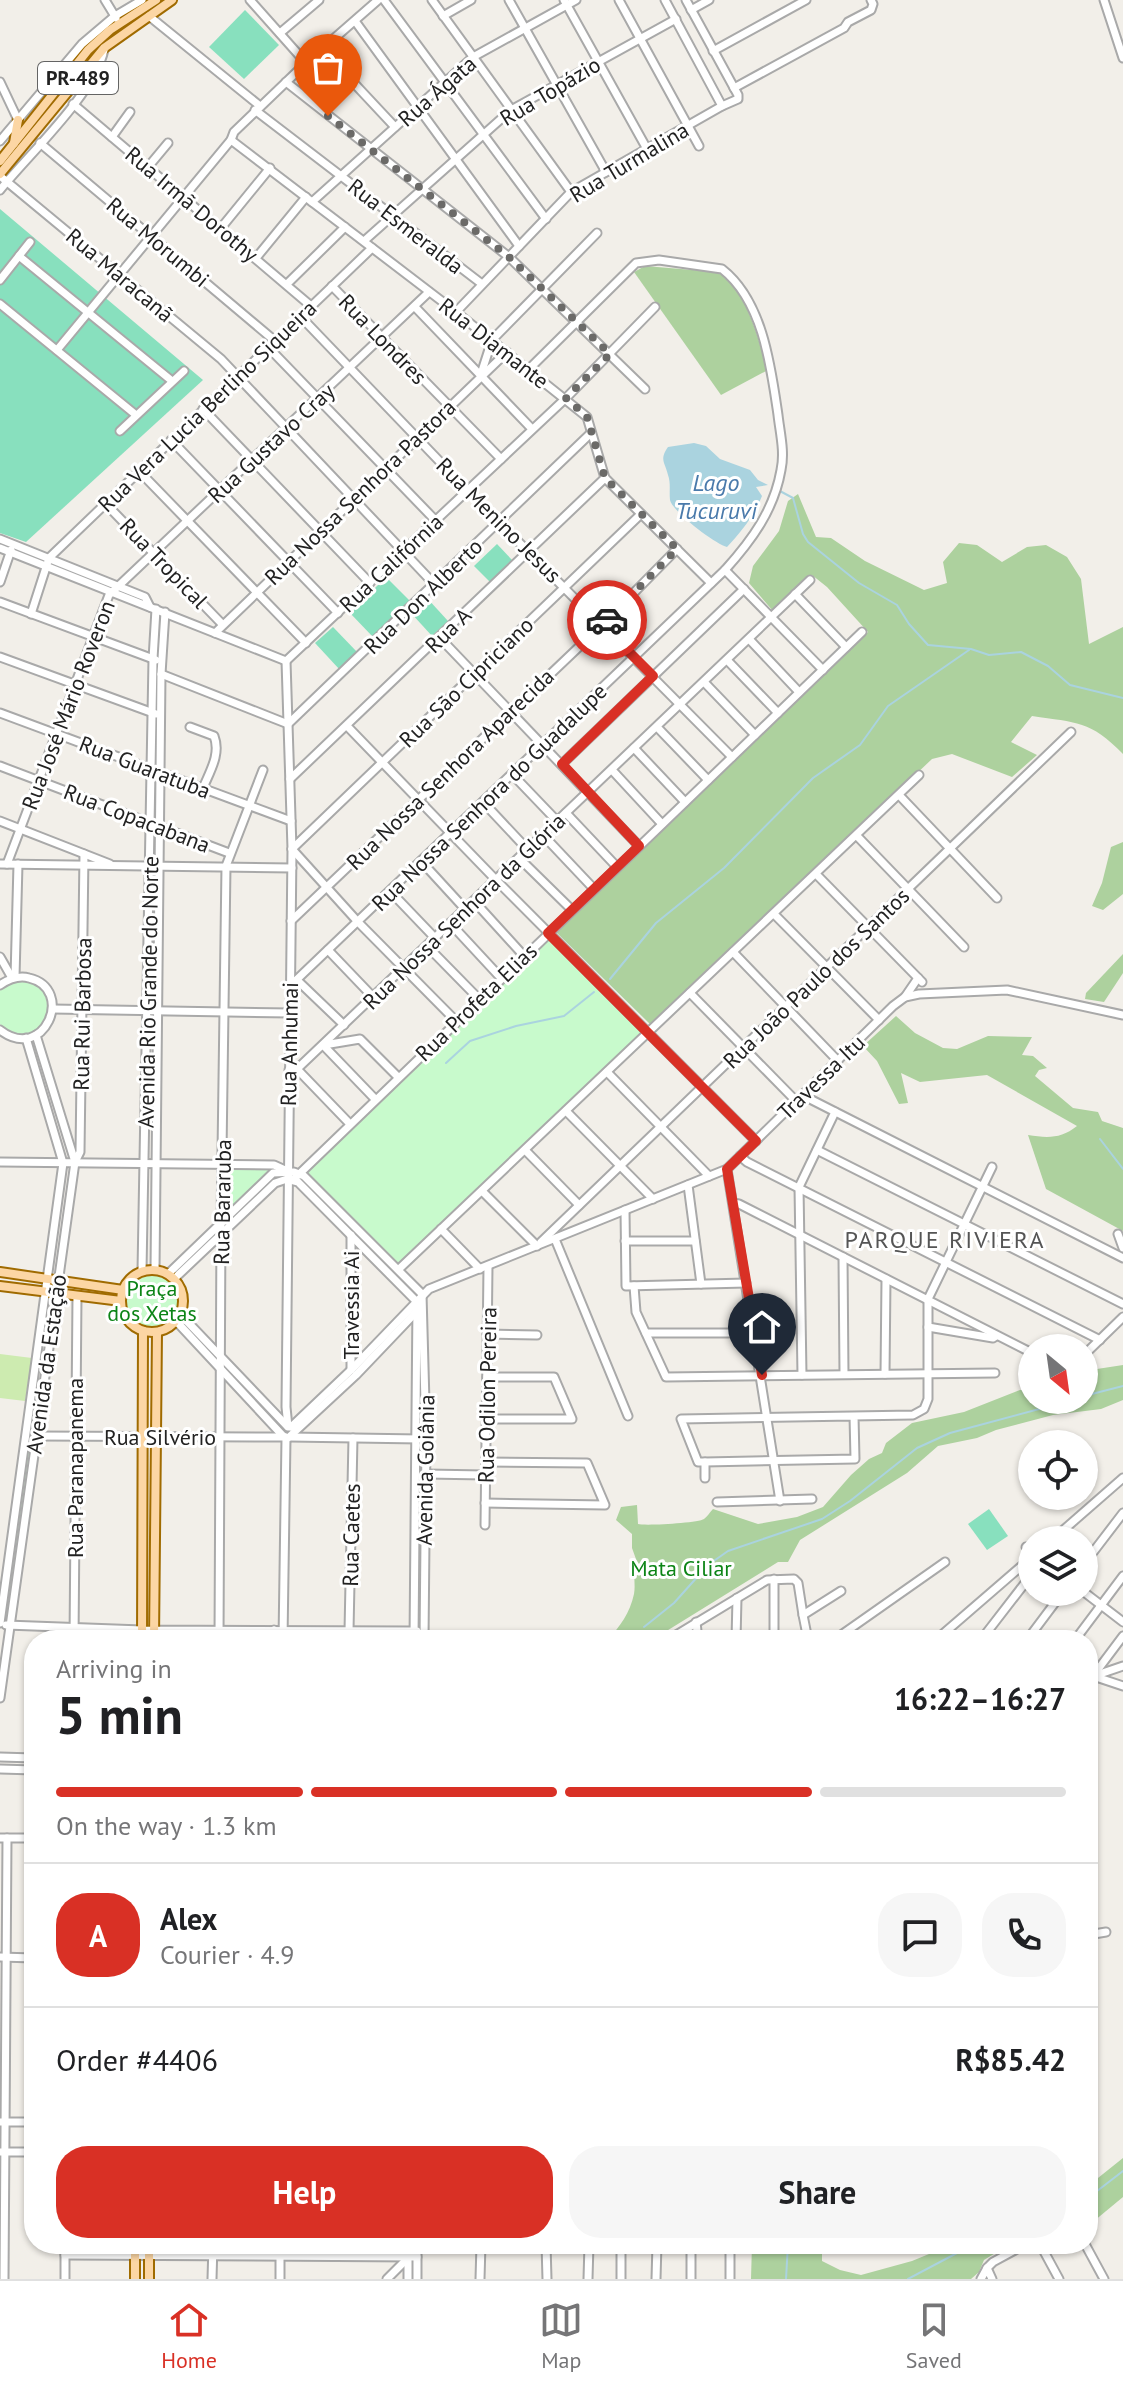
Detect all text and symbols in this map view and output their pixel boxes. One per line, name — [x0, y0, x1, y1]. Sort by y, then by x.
pin — [294, 34, 362, 116]
icon: bag — [306, 46, 350, 90]
street label: Rua Ágata — [392, 49, 482, 133]
street label: Rua Topázio — [495, 50, 605, 132]
road number: PR-489 — [38, 62, 118, 94]
street label: Rua Turmalina — [564, 115, 694, 209]
street label: Rua Irmã Dorothy — [120, 140, 265, 268]
street label: Rua Esmeralda — [343, 172, 469, 280]
street label: Rua Morumbi — [101, 191, 215, 293]
street label: Rua Maracanã — [60, 222, 180, 328]
street label: Rua Londres — [333, 288, 433, 390]
street label: Rua Diamante — [433, 291, 555, 395]
street label: Rua Vera Lucia Berlino Siqueira — [92, 294, 322, 518]
street label: Rua Gustavo Cray — [202, 377, 341, 509]
street label: Rua Nossa Senhora Pastora — [258, 393, 462, 591]
street label: Rua Menino Jesus — [431, 452, 567, 588]
water label: Lago Tucuruvi — [675, 467, 758, 526]
street label: Rua Califórnia — [333, 508, 449, 618]
street label: Rua Tropical — [114, 512, 214, 615]
street label: Rua Don Alberto — [358, 532, 488, 660]
courier — [567, 580, 647, 660]
street label: Rua José Mário Roveron — [15, 596, 121, 814]
icon: car — [585, 598, 629, 642]
street label: Rua A — [419, 601, 477, 659]
street label: Rua São Cipriciano — [393, 611, 539, 753]
street label: Rua Nossa Senhora Aparecida — [340, 662, 560, 876]
street label: Rua Nossa Senhora do Guadalupe — [366, 677, 612, 917]
street label: Rua Guaratuba — [75, 729, 215, 805]
street label: Rua Copacabana — [60, 777, 214, 859]
street label: Rua Nossa Senhora da Glória — [357, 807, 571, 1015]
street label: Avenida Rio Grande do Norte — [132, 856, 164, 1128]
street label: Rua João Paulo dos Santos — [717, 882, 915, 1074]
street label: Rua Rui Barbosa — [67, 937, 97, 1091]
street label: Rua Profeta Elias — [409, 937, 543, 1067]
street label: Rua Anhumai — [274, 982, 304, 1106]
street label: Travessa Itu — [771, 1028, 871, 1126]
street label: Rua Bararuba — [207, 1139, 237, 1265]
district label: PARQUE RIVIERA — [845, 1224, 1045, 1255]
street label: Travessia Ai — [337, 1250, 365, 1360]
street label: Avenida da Estação — [20, 1272, 72, 1456]
park label: Praça dos Xetas — [107, 1274, 197, 1327]
pin — [728, 1293, 796, 1375]
icon: home — [740, 1305, 784, 1349]
street label: Rua Odilon Pereira — [471, 1307, 503, 1483]
north arrow — [1018, 1334, 1098, 1414]
map controls — [1018, 1334, 1098, 1606]
street label: Rua Paranapanema — [61, 1378, 89, 1558]
street label: Avenida Goiânia — [410, 1394, 440, 1546]
street label: Rua Silvério — [104, 1423, 216, 1451]
button: locate — [1018, 1430, 1098, 1510]
street label: Rua Caetes — [336, 1483, 366, 1587]
button: layers — [1018, 1526, 1098, 1606]
park label: Mata Ciliar — [630, 1554, 732, 1582]
text: Arriving in — [56, 1652, 172, 1685]
text: 16:22–16:27 — [894, 1679, 1066, 1718]
text: 5 min — [56, 1681, 183, 1748]
text: On the way · 1.3 km — [56, 1809, 277, 1842]
button: chat — [878, 1893, 962, 1977]
button: phone — [982, 1893, 1066, 1977]
text: Alex — [160, 1899, 217, 1938]
text: A — [89, 1916, 107, 1955]
text: Courier · 4.9 — [160, 1938, 294, 1971]
text: Order #4406 — [56, 2040, 218, 2079]
text: R$85.42 — [956, 2040, 1066, 2079]
button: Help — [56, 2146, 553, 2238]
button: Share — [569, 2146, 1066, 2238]
tab: Home — [161, 2298, 217, 2374]
tab: Map — [539, 2298, 583, 2374]
tab: Saved — [906, 2298, 962, 2374]

